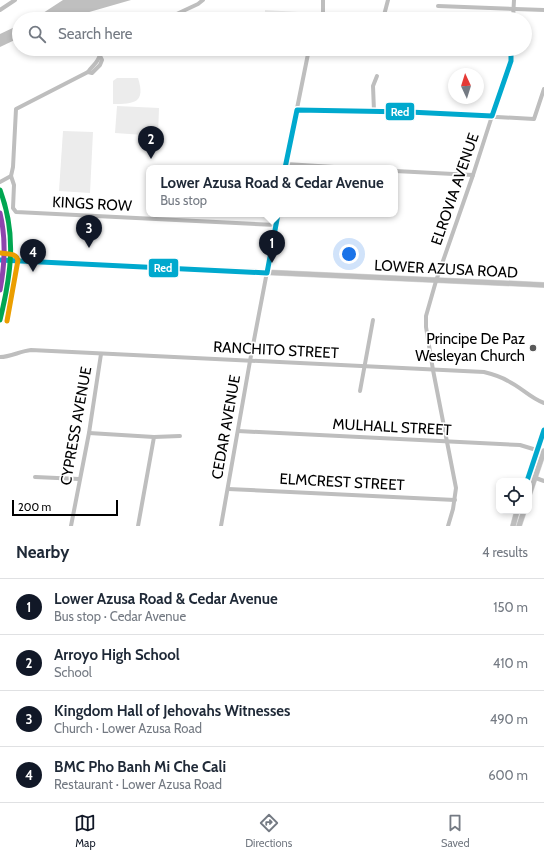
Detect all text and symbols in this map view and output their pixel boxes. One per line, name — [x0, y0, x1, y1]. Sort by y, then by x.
search box — [12, 12, 532, 56]
icon: search — [26, 23, 48, 45]
text: Search here — [58, 25, 133, 43]
north arrow — [448, 68, 484, 104]
line badge: Red — [385, 102, 415, 121]
text: Red — [391, 105, 409, 119]
pin: 2 — [138, 126, 164, 159]
street label: ELROVIA AVENUE — [427, 131, 483, 247]
popup — [146, 165, 398, 217]
text: Lower Azusa Road & Cedar Avenue — [160, 174, 384, 192]
text: Bus stop — [160, 192, 207, 208]
street label: KINGS ROW — [52, 193, 133, 215]
pin: 3 — [76, 215, 102, 248]
pin: 1 — [259, 230, 285, 263]
pin: 4 — [20, 239, 46, 272]
your location — [339, 244, 359, 264]
street label: LOWER AZUSA ROAD — [374, 256, 518, 282]
line badge: Red — [148, 258, 179, 278]
text: Red — [154, 261, 172, 275]
place label: Principe De Paz Wesleyan Church — [415, 330, 525, 365]
street label: RANCHITO STREET — [213, 338, 339, 362]
marker: Principe De Paz Wesleyan Church — [528, 343, 538, 353]
street label: CYPRESS AVENUE — [57, 365, 95, 487]
street label: CEDAR AVENUE — [208, 373, 244, 481]
street label: MULHALL STREET — [332, 415, 452, 439]
street label: ELMCREST STREET — [279, 470, 405, 494]
map controls — [496, 478, 532, 514]
button: locate — [496, 478, 532, 514]
scale bar — [12, 498, 118, 517]
text: 200 m — [18, 500, 51, 514]
text: Nearby — [16, 542, 69, 562]
text: 4 results — [482, 544, 528, 560]
text: Lower Azusa Road & Cedar Avenue — [54, 590, 278, 608]
text: 1 — [27, 599, 31, 615]
text: 150 m — [493, 599, 528, 615]
text: Bus stop · Cedar Avenue — [54, 608, 186, 624]
text: Arroyo High School — [54, 646, 180, 664]
text: 2 — [26, 655, 32, 671]
text: 410 m — [493, 655, 528, 671]
text: School — [54, 664, 92, 680]
text: Kingdom Hall of Jehovahs Witnesses — [54, 702, 290, 720]
text: 3 — [25, 711, 33, 727]
text: 490 m — [490, 711, 528, 727]
text: Church · Lower Azusa Road — [54, 720, 202, 736]
text: BMC Pho Banh Mi Che Cali — [54, 758, 226, 776]
text: 4 — [25, 767, 33, 783]
text: 600 m — [488, 767, 528, 783]
text: Restaurant · Lower Azusa Road — [54, 776, 222, 792]
tab: Map — [74, 812, 96, 850]
tab: Directions — [245, 812, 292, 850]
tab: Saved — [441, 812, 470, 850]

